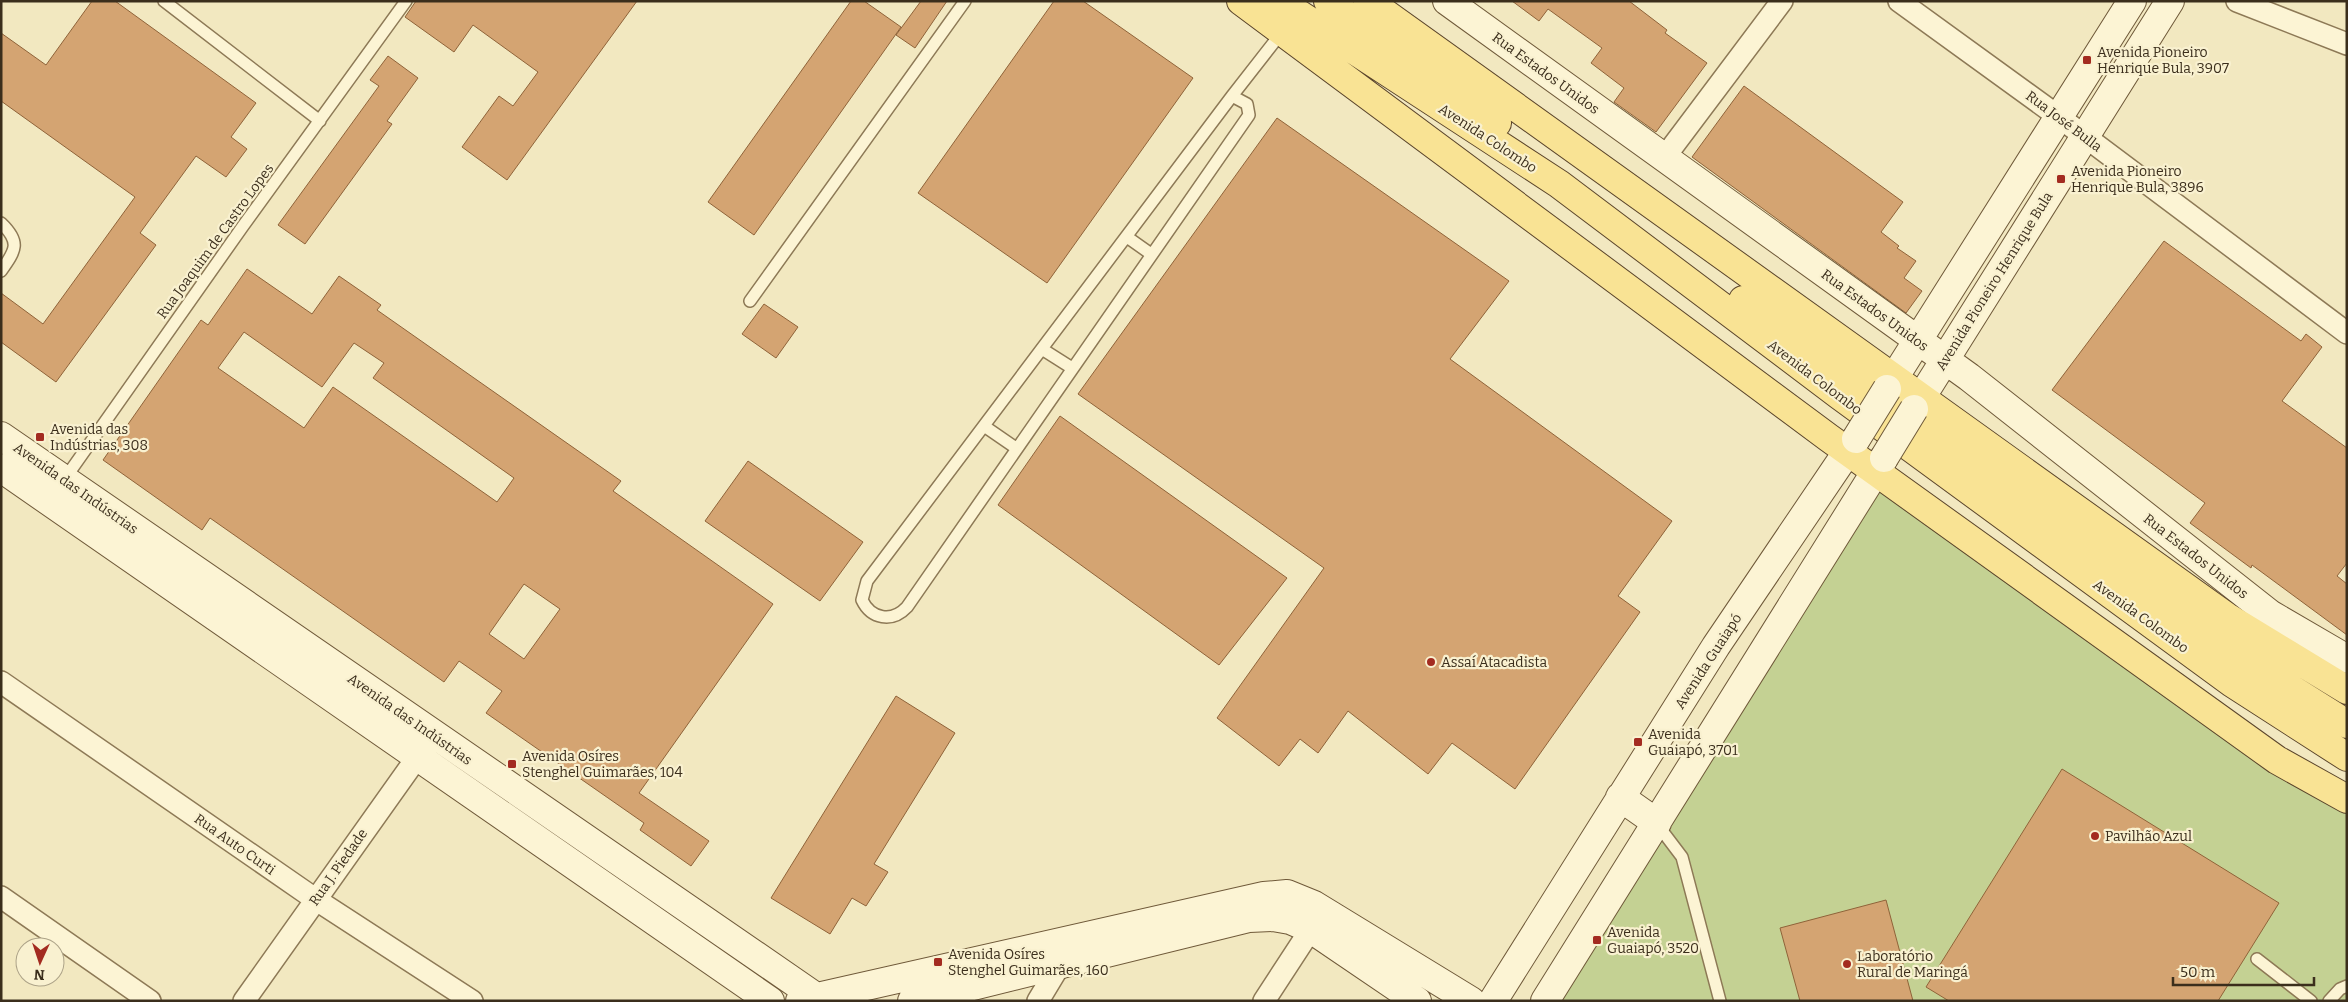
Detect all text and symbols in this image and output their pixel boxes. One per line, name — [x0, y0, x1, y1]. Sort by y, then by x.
street label: Rua Estados Unidos — [1489, 29, 1603, 118]
place label: Avenida Pioneiro Henrique Bula, 3907 — [2097, 44, 2229, 77]
marker: Avenida Pioneiro Henrique Bula, 3907 — [2081, 54, 2093, 66]
street label: Rua José Bulla — [2022, 87, 2105, 156]
street label: Avenida Colombo — [1435, 100, 1540, 177]
street label: Rua Joaquim de Castro Lopes — [153, 161, 277, 322]
place label: Avenida Pioneiro Henrique Bula, 3896 — [2071, 163, 2204, 196]
marker: Avenida Pioneiro Henrique Bula, 3896 — [2055, 173, 2067, 185]
street label: Avenida Pioneiro Henrique Bula — [1932, 189, 2057, 374]
street label: Rua Estados Unidos — [1818, 266, 1932, 355]
street label: Avenida Colombo — [1764, 336, 1865, 418]
place label: Avenida das Indústrias, 308 — [50, 421, 148, 454]
marker: Avenida das Indústrias, 308 — [34, 431, 46, 443]
street label: Avenida das Indústrias — [10, 439, 141, 538]
street label: Rua Estados Unidos — [2140, 510, 2251, 603]
street label: Avenida Colombo — [2090, 576, 2192, 657]
street label: Avenida Guaiapó — [1671, 610, 1746, 712]
place label: Assaí Atacadista — [1441, 654, 1547, 671]
marker: Assaí Atacadista — [1425, 656, 1437, 668]
street label: Avenida das Indústrias — [344, 670, 475, 769]
place label: Avenida Guaiapó, 3701 — [1648, 726, 1738, 759]
marker: Avenida Guaiapó, 3701 — [1632, 736, 1644, 748]
place label: Avenida Osíres Stenghel Guimarães, 104 — [522, 748, 683, 781]
marker: Avenida Osíres Stenghel Guimarães, 104 — [506, 758, 518, 770]
street label: Rua Auto Curti — [191, 810, 278, 879]
street label: Rua J. Piedade — [306, 825, 371, 909]
place label: Pavilhão Azul — [2105, 828, 2192, 845]
marker: Pavilhão Azul — [2089, 830, 2101, 842]
place label: Avenida Guaiapó, 3520 — [1607, 924, 1699, 957]
marker: Avenida Guaiapó, 3520 — [1591, 934, 1603, 946]
north arrow — [15, 937, 65, 987]
place label: Avenida Osíres Stenghel Guimarães, 160 — [948, 946, 1109, 979]
place label: Laboratório Rural de Maringá — [1857, 948, 1968, 981]
scale bar — [2173, 954, 2314, 986]
marker: Avenida Osíres Stenghel Guimarães, 160 — [932, 956, 944, 968]
marker: Laboratório Rural de Maringá — [1841, 958, 1853, 970]
text: 50 m — [2180, 963, 2216, 981]
text: N — [33, 966, 45, 983]

